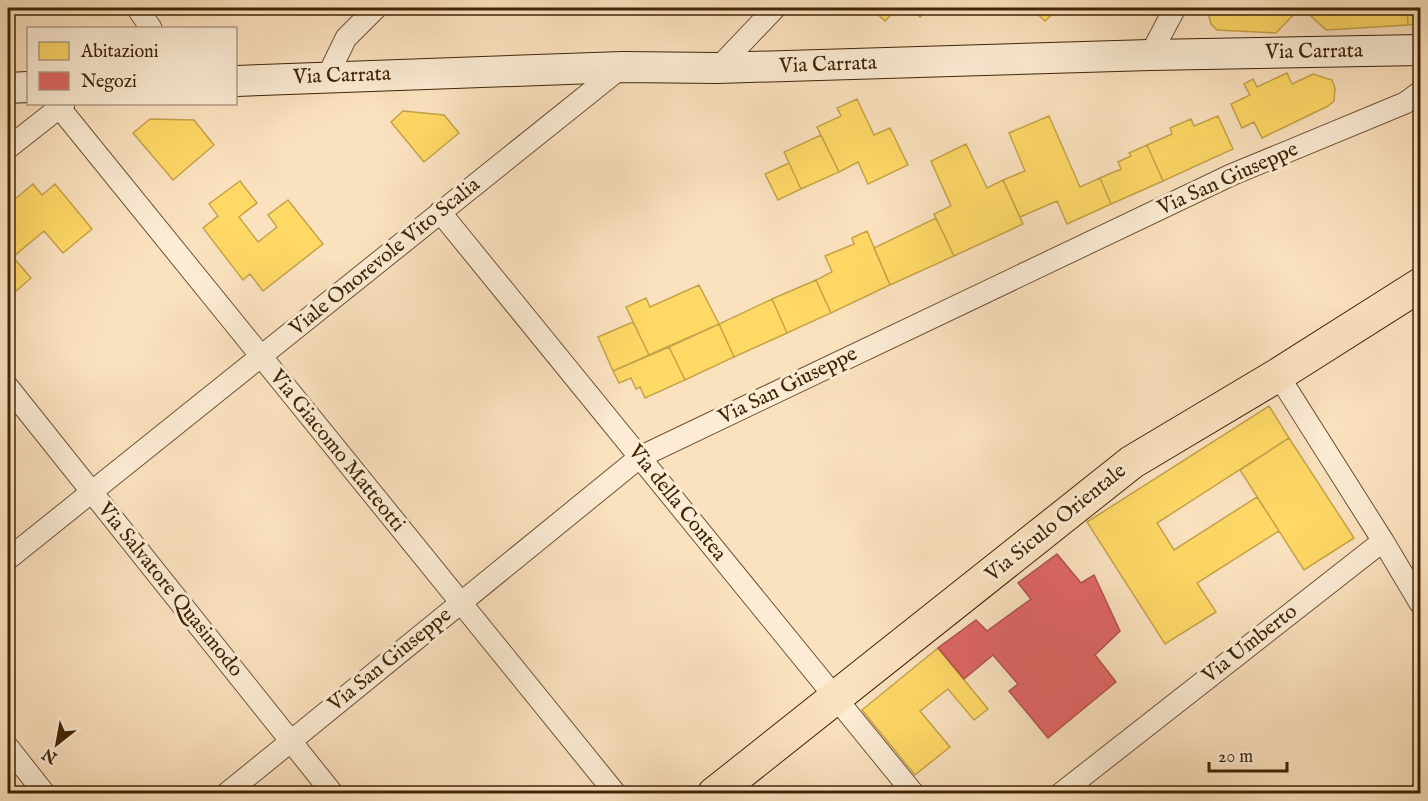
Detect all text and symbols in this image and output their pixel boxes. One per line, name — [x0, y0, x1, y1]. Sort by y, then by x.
legend — [27, 27, 237, 105]
street label: Via Carrata — [1264, 38, 1364, 66]
text: Abitazioni — [80, 41, 159, 64]
street label: Via Carrata — [778, 50, 878, 80]
street label: Via Carrata — [292, 61, 392, 91]
text: Negozi — [81, 71, 137, 94]
street label: Via San Giuseppe — [1153, 136, 1303, 222]
street label: Viale Onorevole Vito Scalia — [283, 171, 486, 343]
street label: Via San Giuseppe — [713, 341, 862, 432]
street label: Via Giacomo Matteotti — [263, 364, 411, 538]
street label: Via della Contea — [621, 438, 733, 568]
street label: Via Siculo Orientale — [979, 458, 1132, 589]
street label: Via Salvatore Quasimodo — [91, 496, 249, 683]
street label: Via Umberto — [1196, 598, 1303, 690]
street label: Via San Giuseppe — [322, 602, 457, 719]
north arrow — [27, 714, 87, 774]
scale bar — [1209, 735, 1287, 773]
text: N — [39, 743, 62, 768]
text: 20 m — [1218, 746, 1253, 769]

